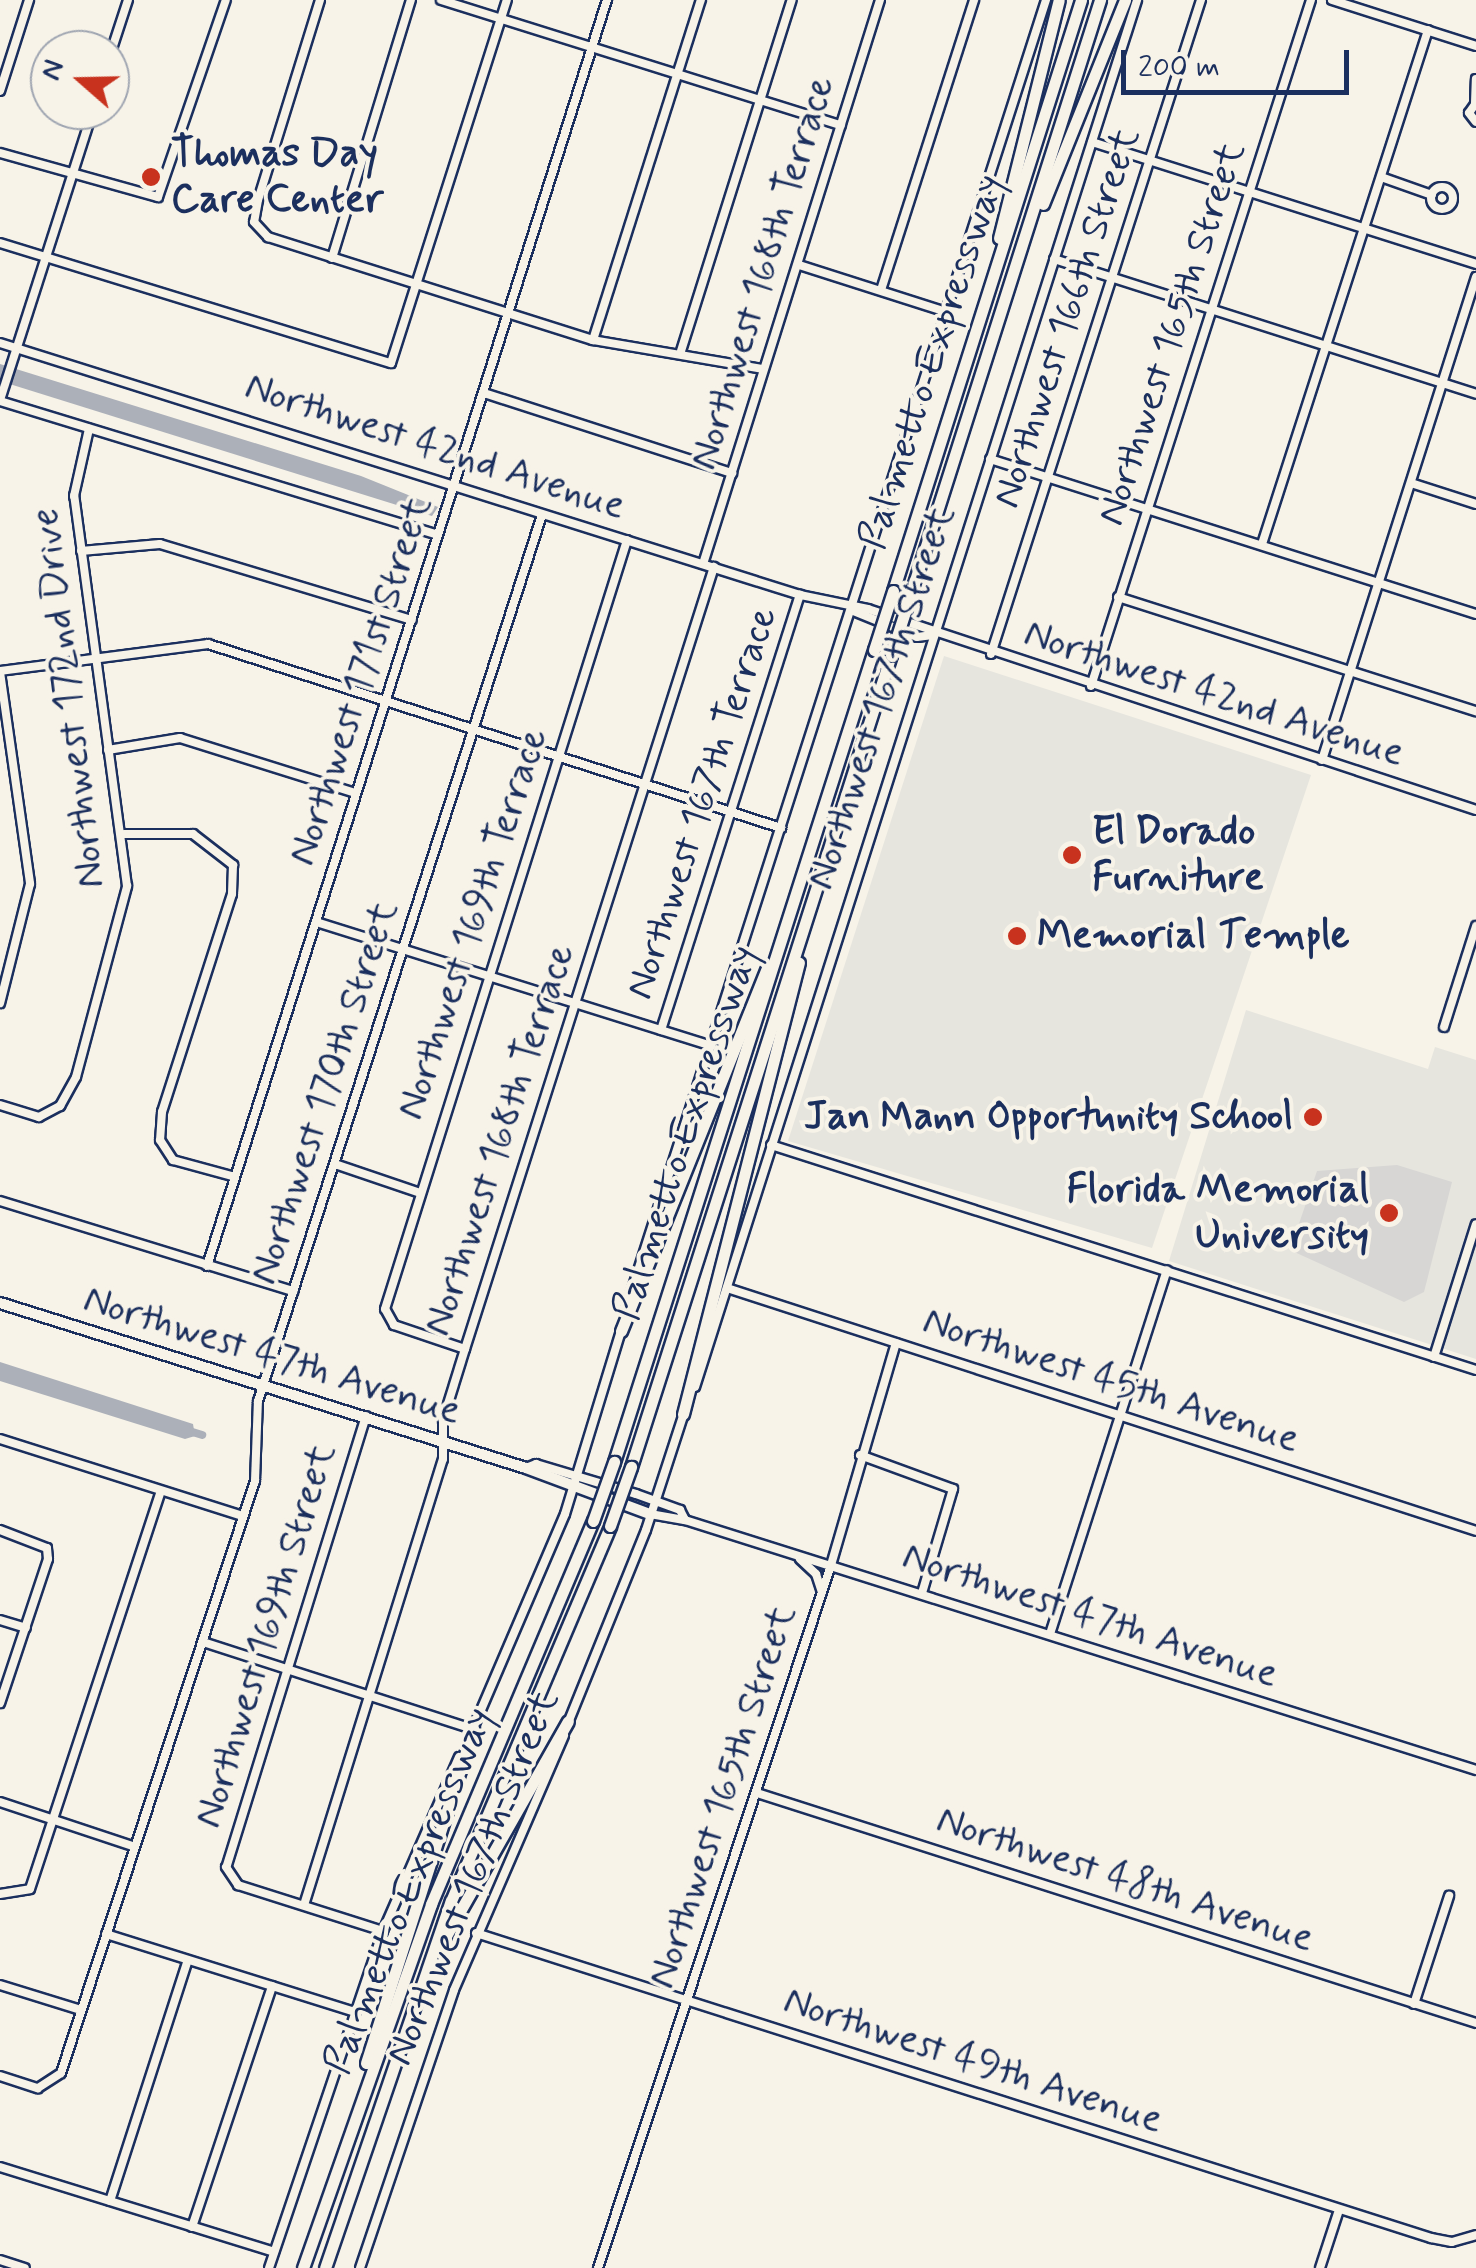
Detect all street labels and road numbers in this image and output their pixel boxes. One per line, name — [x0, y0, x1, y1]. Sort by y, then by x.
street label: Northwest 168th Terrace — [680, 70, 846, 476]
street label: Northwest 166th Street — [983, 122, 1151, 514]
street label: Northwest 165th Street — [1087, 136, 1257, 532]
street label: Palmetto Expressway — [849, 168, 1015, 556]
street label: Northwest 42nd Avenue — [238, 362, 632, 532]
street label: Northwest 171st Street — [279, 490, 443, 872]
street label: Northwest 167th Street — [797, 500, 967, 896]
street label: Northwest 172nd Drive — [22, 507, 116, 889]
street label: Northwest 167th Terrace — [616, 601, 788, 1005]
street label: Northwest 42nd Avenue — [1017, 609, 1411, 779]
street label: Northwest 169th Terrace — [387, 722, 559, 1126]
street label: Northwest 170th Street — [240, 896, 410, 1290]
street label: Northwest 168th Terrace — [414, 938, 586, 1342]
street label: Palmetto Expressway — [603, 939, 769, 1327]
street label: Northwest 47th Avenue — [78, 1276, 466, 1436]
street label: Northwest 45th Avenue — [917, 1297, 1305, 1465]
street label: Northwest 169th Street — [185, 1438, 347, 1834]
street label: Northwest 47th Avenue — [896, 1533, 1284, 1699]
street label: Northwest 165th Street — [638, 1599, 808, 1995]
street label: Northwest 167th Street — [376, 1684, 570, 2072]
street label: Palmetto Expressway — [313, 1700, 505, 2082]
street label: Northwest 48th Avenue — [930, 1796, 1320, 1964]
street label: Northwest 49th Avenue — [777, 1977, 1169, 2145]

